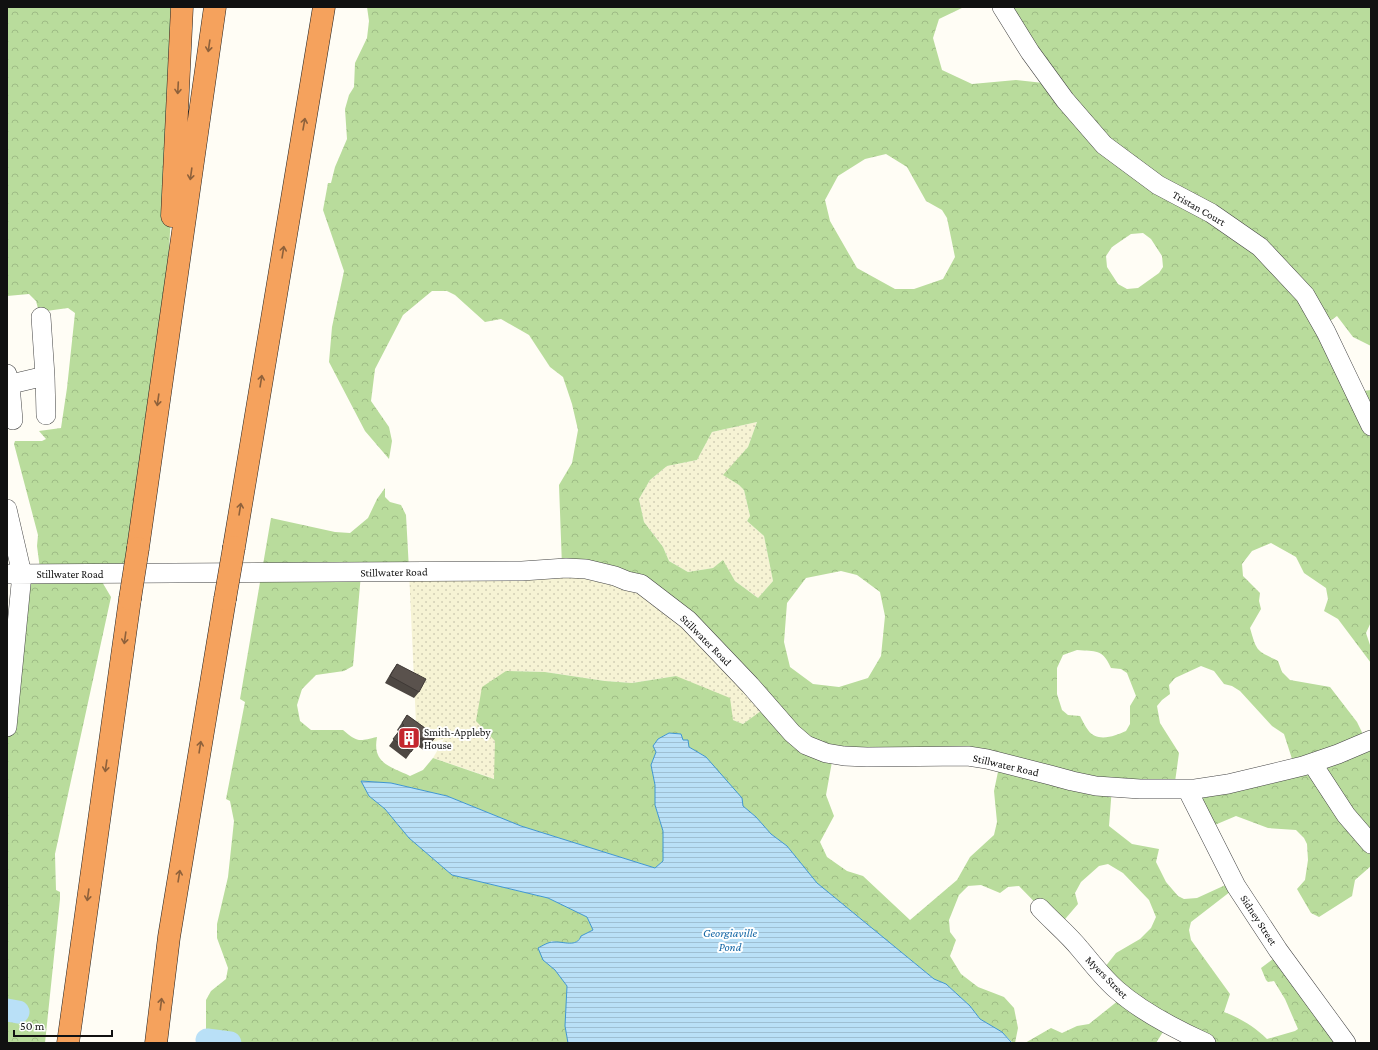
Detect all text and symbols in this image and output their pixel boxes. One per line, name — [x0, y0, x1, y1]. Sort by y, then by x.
one-way arrow — [205, 39, 213, 52]
one-way arrow — [174, 81, 182, 94]
one-way arrow — [300, 118, 308, 131]
one-way arrow — [187, 167, 195, 180]
street label: Tristan Court — [1170, 188, 1228, 228]
one-way arrow — [279, 246, 287, 259]
one-way arrow — [258, 375, 266, 388]
one-way arrow — [154, 393, 162, 406]
one-way arrow — [236, 503, 244, 516]
street label: Stillwater Road — [360, 565, 428, 579]
street label: Stillwater Road — [36, 568, 104, 580]
street label: Stillwater Road — [678, 612, 734, 668]
one-way arrow — [121, 631, 129, 644]
building icon: Smith-Appleby House — [396, 725, 422, 751]
place label: Smith-Appleby House — [424, 726, 491, 751]
one-way arrow — [197, 741, 205, 754]
street label: Stillwater Road — [972, 752, 1040, 778]
one-way arrow — [102, 759, 110, 772]
one-way arrow — [175, 870, 183, 883]
one-way arrow — [84, 888, 92, 901]
street label: Sidney Street — [1237, 893, 1280, 948]
water label: Georgiaville Pond — [703, 926, 758, 954]
street label: Myers Street — [1083, 953, 1131, 1002]
one-way arrow — [157, 998, 165, 1011]
scale bar — [14, 1012, 112, 1038]
text: 50 m — [20, 1019, 45, 1033]

